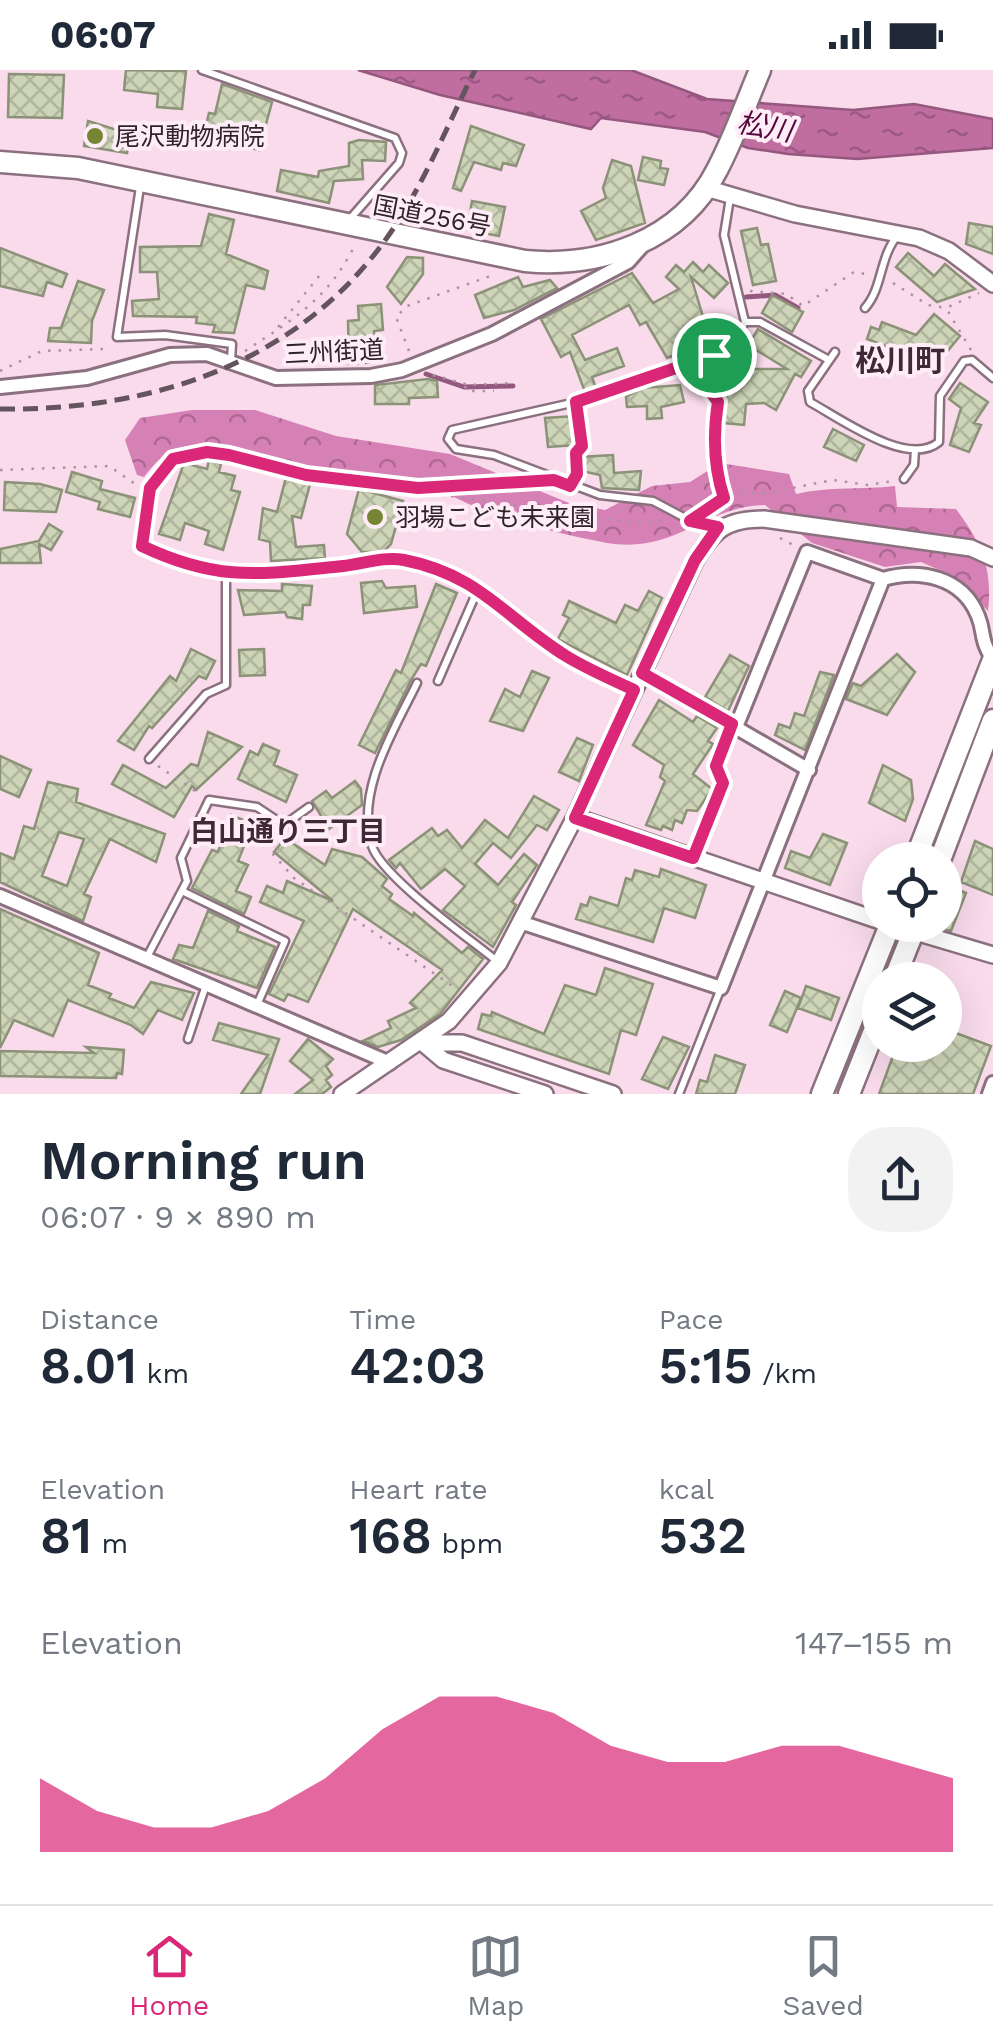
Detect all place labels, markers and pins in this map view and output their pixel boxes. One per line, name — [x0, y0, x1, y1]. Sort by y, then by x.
place label: 尾沢動物病院 — [115, 122, 265, 151]
marker: 尾沢動物病院 — [84, 125, 106, 147]
pin — [672, 313, 757, 398]
place label: 羽場こども未来園 — [395, 503, 595, 532]
marker: 羽場こども未来園 — [364, 506, 386, 528]

